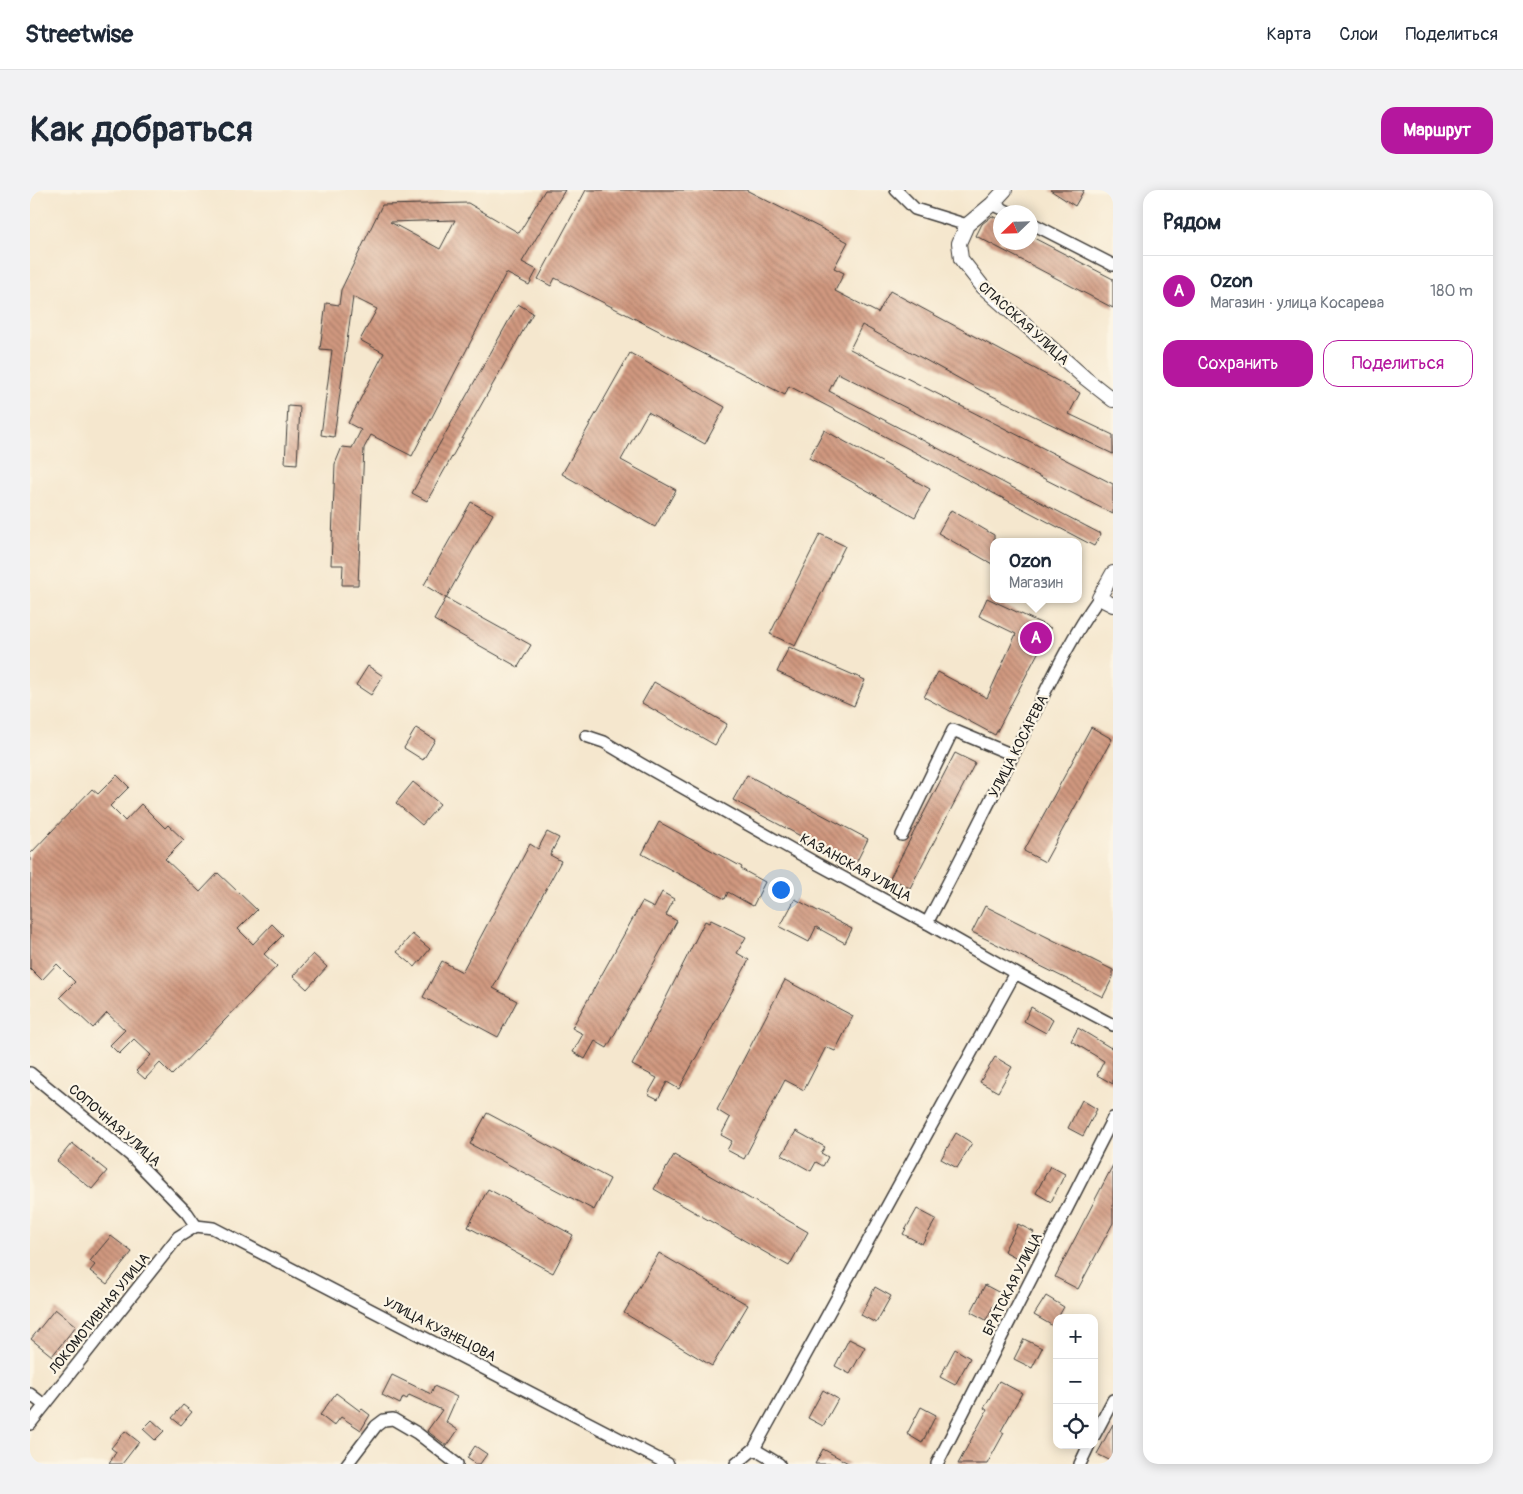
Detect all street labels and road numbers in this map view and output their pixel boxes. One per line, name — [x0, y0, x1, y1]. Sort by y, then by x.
street label: СПАССКАЯ УЛИЦА — [975, 278, 1072, 368]
street label: УЛИЦА КОСАРЕВА — [985, 692, 1052, 801]
street label: КАЗАНСКАЯ УЛИЦА — [797, 830, 914, 905]
street label: СОПОЧНАЯ УЛИЦА — [65, 1081, 164, 1170]
street label: БРАТСКАЯ УЛИЦА — [979, 1230, 1046, 1339]
street label: ЛОКОМОТИВНАЯ УЛИЦА — [45, 1249, 153, 1378]
street label: УЛИЦА КУЗНЕЦОВА — [381, 1294, 499, 1365]

